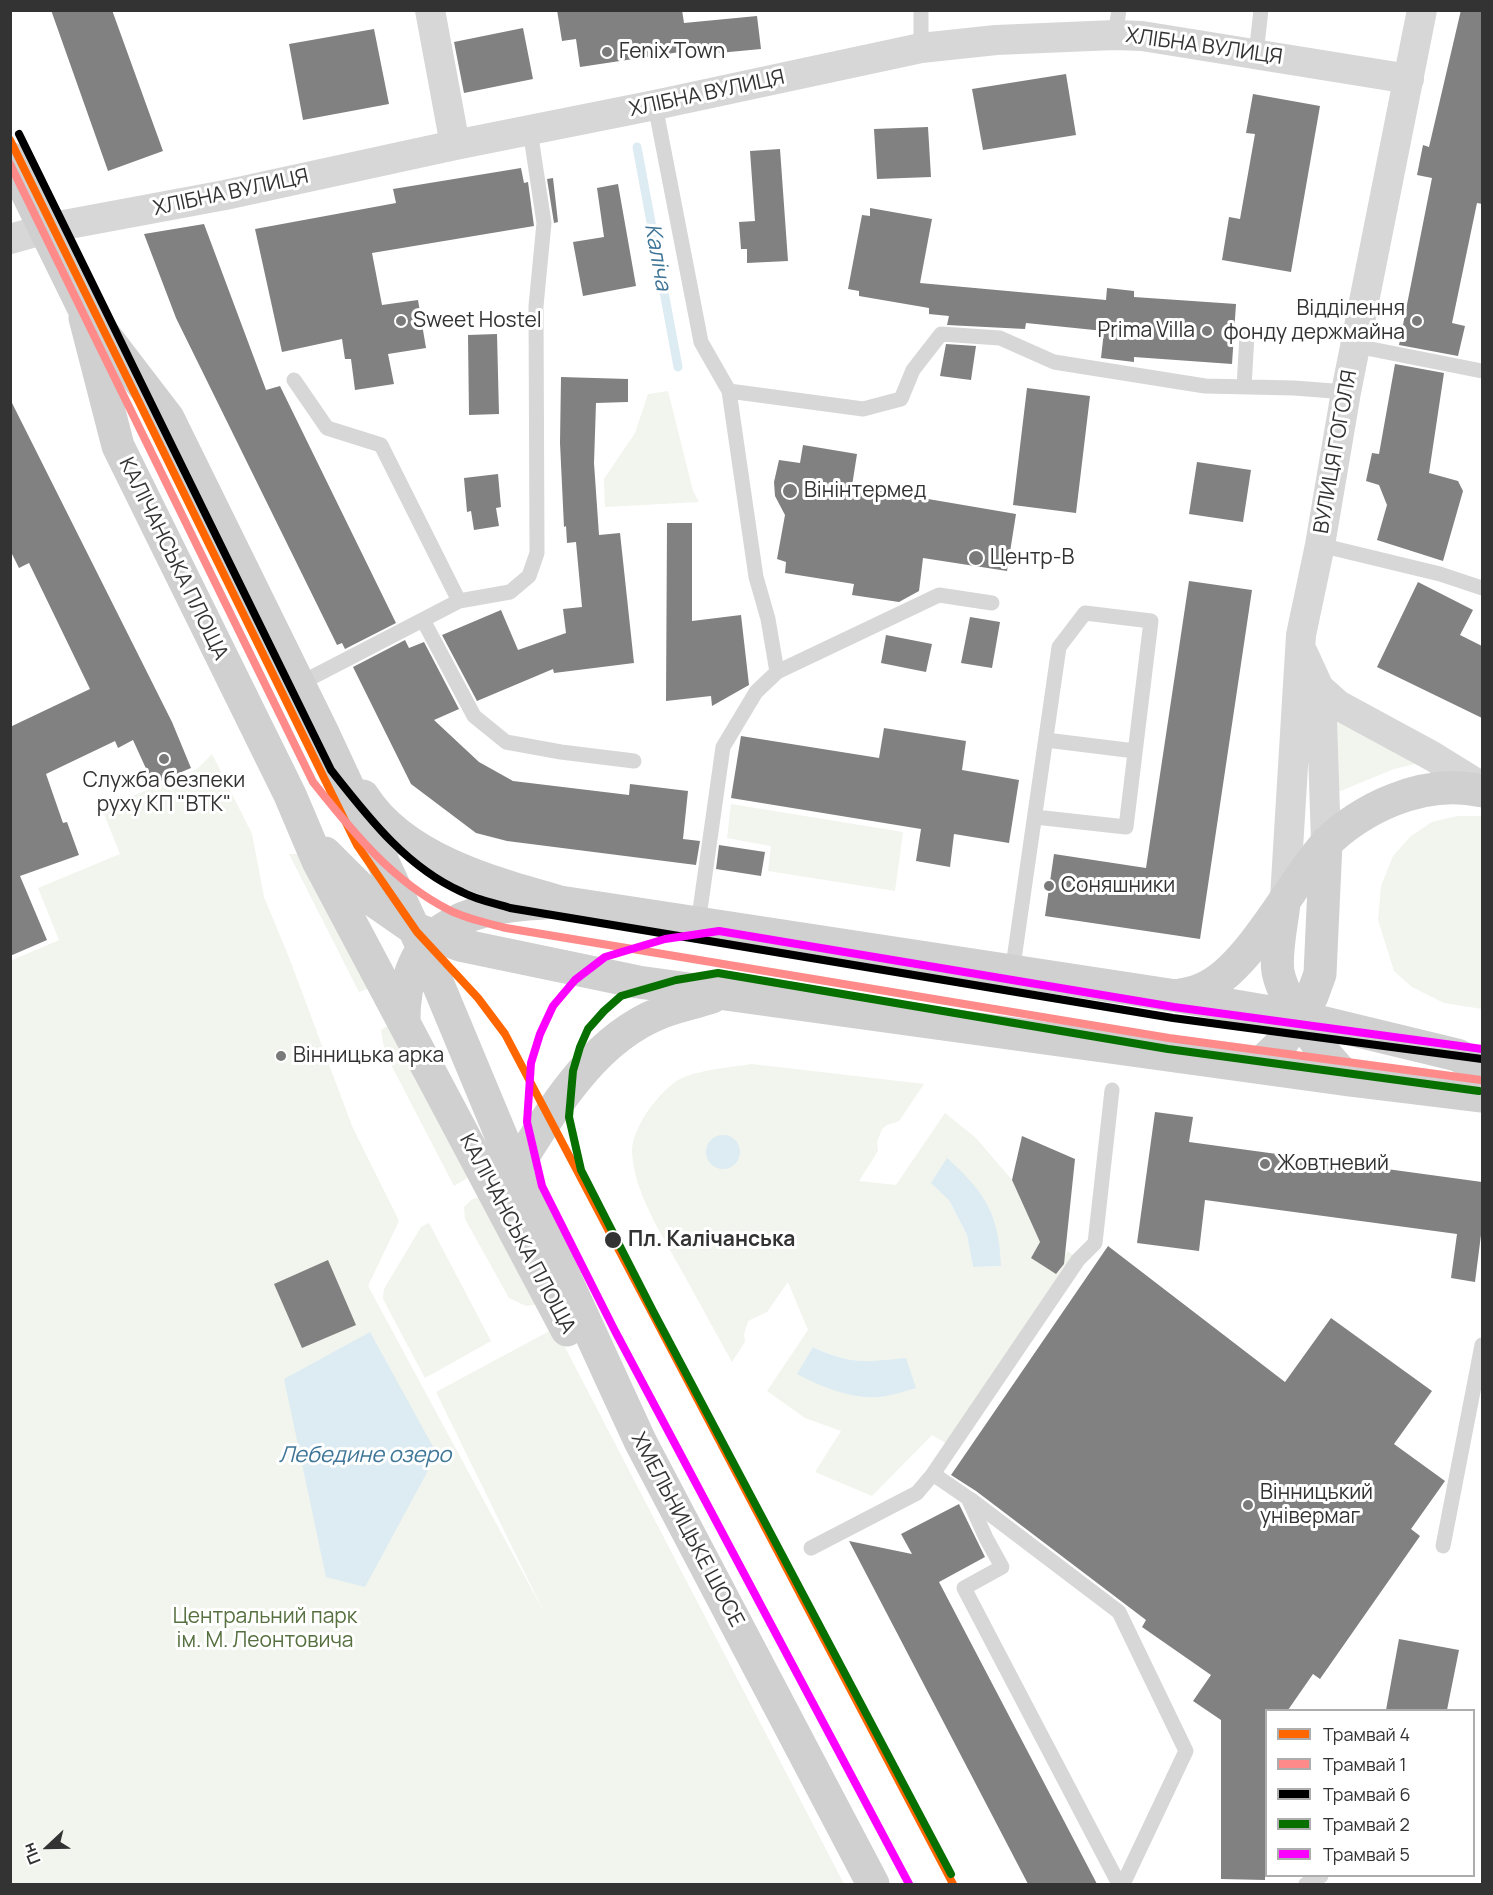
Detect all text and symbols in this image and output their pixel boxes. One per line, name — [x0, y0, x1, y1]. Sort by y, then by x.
street label: ХЛІБНА ВУЛИЦЯ — [1124, 24, 1284, 70]
place label: Fenix Town — [619, 39, 725, 65]
marker: Fenix Town — [600, 45, 614, 59]
street label: ХЛІБНА ВУЛИЦЯ — [627, 65, 787, 123]
street label: ХЛІБНА ВУЛИЦЯ — [151, 164, 311, 222]
water label: Каліча — [638, 222, 676, 292]
place label: Відділення фонду держмайна — [1223, 296, 1405, 346]
place label: Sweet Hostel — [413, 308, 542, 334]
marker: Sweet Hostel — [394, 314, 408, 328]
marker: Відділення фонду держмайна — [1410, 314, 1424, 328]
place label: Prima Villa — [1098, 318, 1195, 344]
marker: Prima Villa — [1200, 324, 1214, 338]
street label: ВУЛИЦЯ ГОГОЛЯ — [1309, 368, 1363, 536]
street label: КАЛІЧАНСЬКА ПЛОЩА — [113, 454, 233, 664]
place label: Вінінтермед — [804, 478, 926, 504]
marker: Вінінтермед — [781, 482, 799, 500]
place label: Центр-В — [990, 545, 1074, 571]
marker: Центр-В — [967, 549, 985, 567]
marker: Служба безпеки руху КП "ВТК" — [157, 752, 171, 766]
place label: Служба безпеки руху КП "ВТК" — [83, 768, 245, 818]
place label: Соняшники — [1061, 873, 1175, 899]
marker: Соняшники — [1042, 879, 1056, 893]
place label: Вінницька арка — [293, 1043, 444, 1069]
marker: Вінницька арка — [274, 1049, 288, 1063]
street label: КАЛІЧАНСЬКА ПЛОЩА — [454, 1130, 580, 1338]
place label: Жовтневий — [1277, 1151, 1389, 1177]
marker: Жовтневий — [1258, 1157, 1272, 1171]
place label: Пл. Калічанська — [628, 1227, 795, 1253]
marker: Пл. Калічанська — [603, 1230, 623, 1250]
street label: ХМЕЛЬНИЦЬКЕ ШОСЕ — [625, 1429, 749, 1631]
water label: Лебедине озеро — [279, 1443, 451, 1469]
place label: Вінницький універмаг — [1260, 1480, 1373, 1530]
marker: Вінницький універмаг — [1241, 1498, 1255, 1512]
park label: Центральний парк ім. М. Леонтовича — [173, 1604, 357, 1654]
legend — [1265, 1709, 1475, 1877]
text: Трамвай 4 — [1323, 1722, 1410, 1746]
text: Трамвай 1 — [1323, 1752, 1406, 1776]
text: Трамвай 6 — [1323, 1782, 1411, 1806]
text: Трамвай 2 — [1323, 1812, 1410, 1836]
north arrow — [18, 1817, 78, 1877]
text: Пн — [17, 1840, 46, 1868]
text: Трамвай 5 — [1323, 1842, 1410, 1866]

